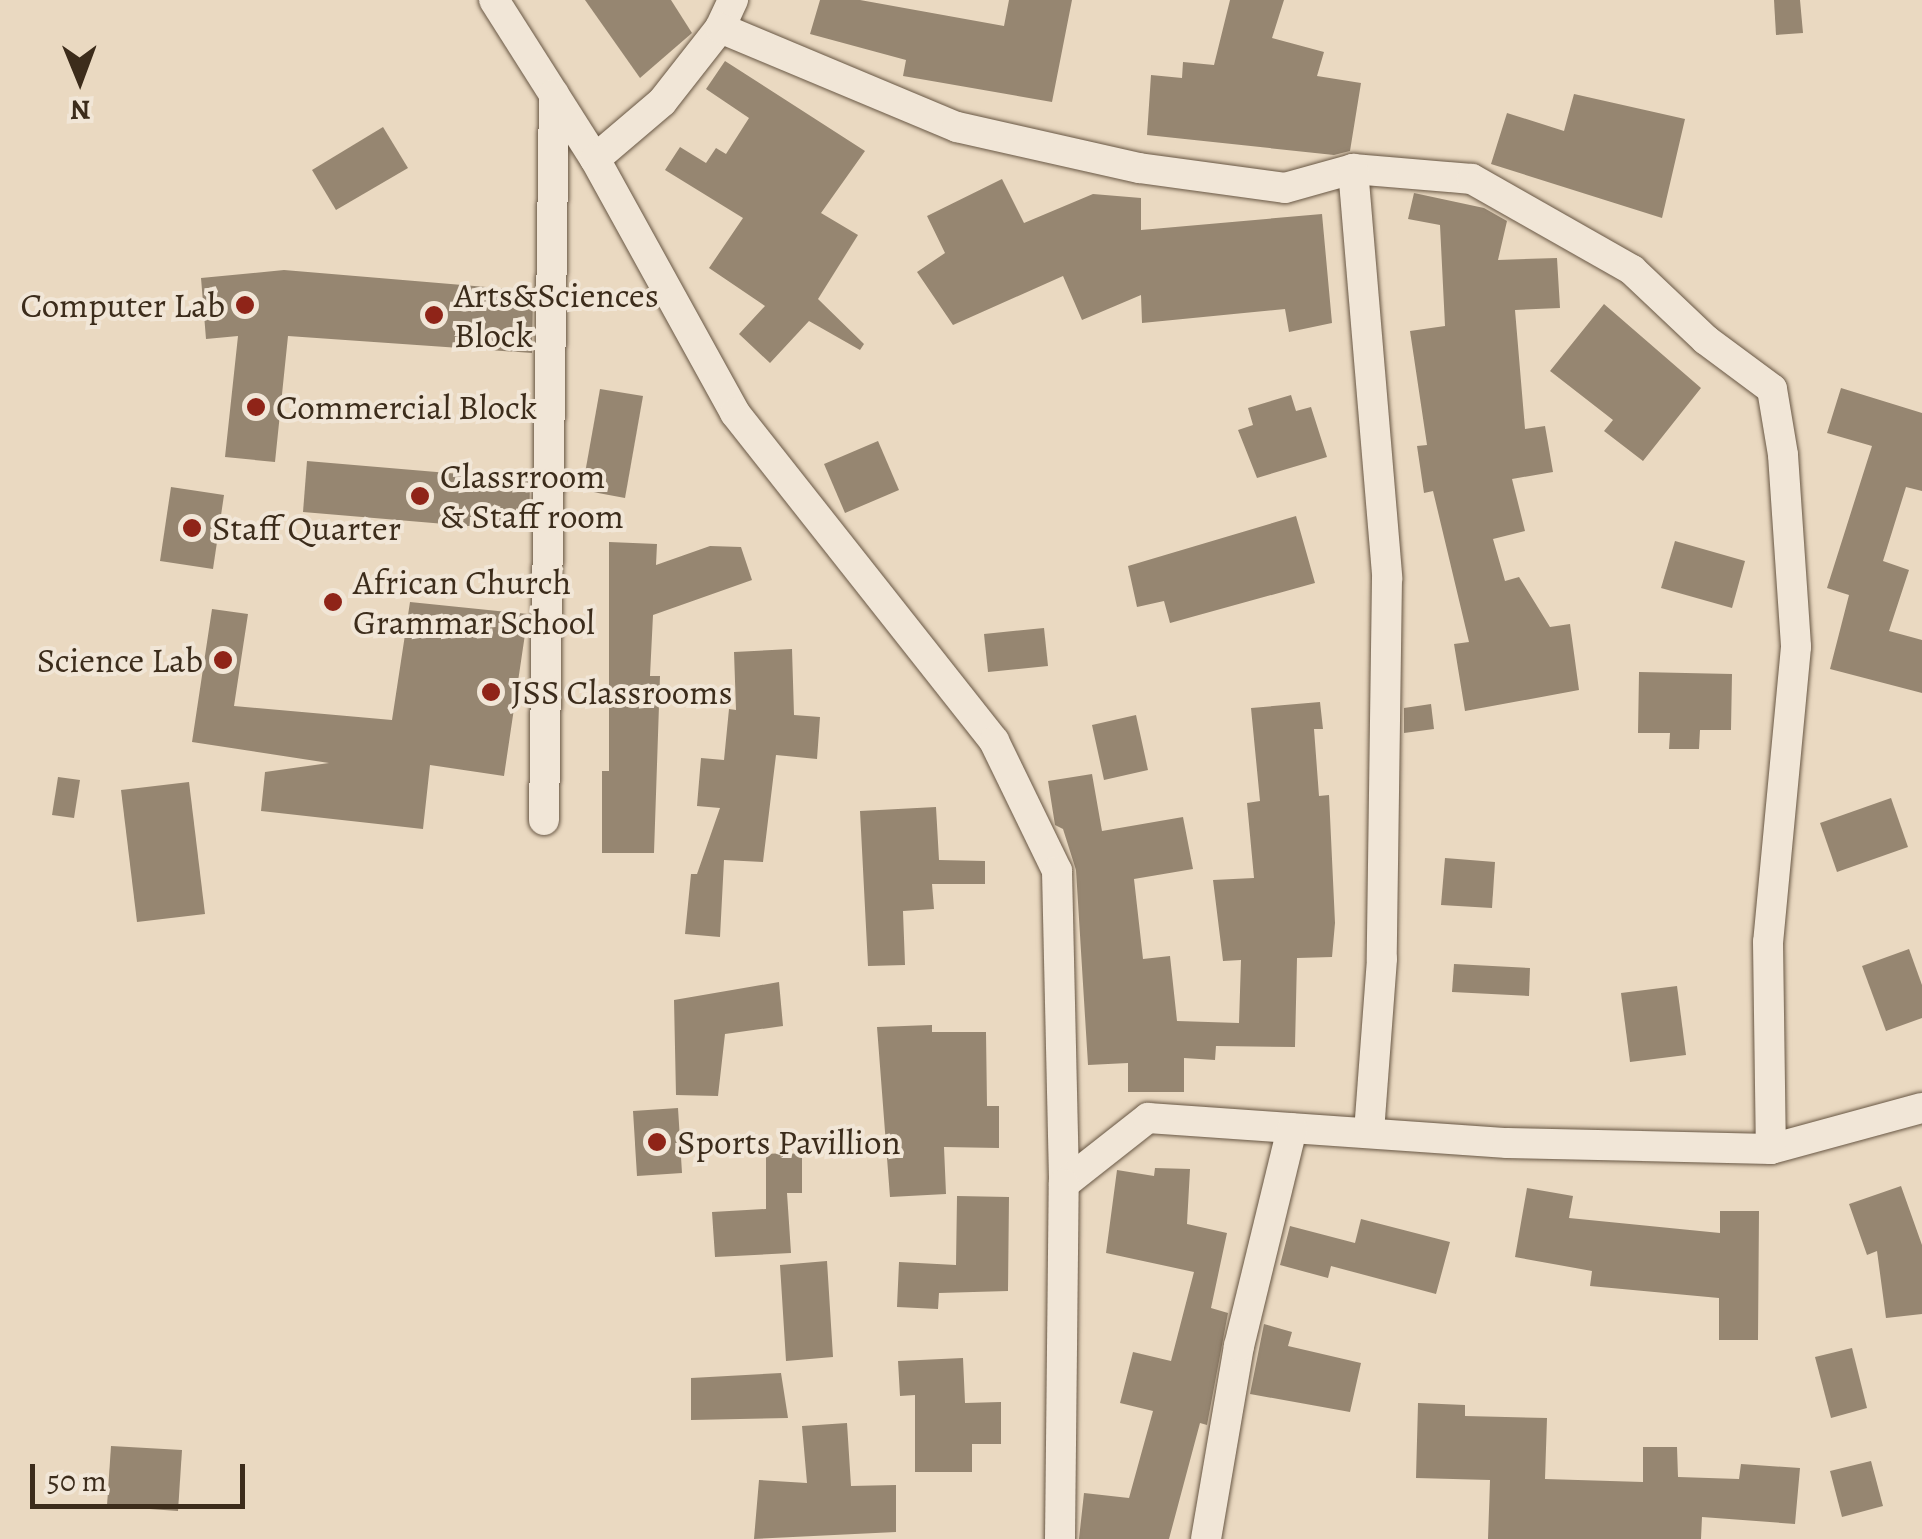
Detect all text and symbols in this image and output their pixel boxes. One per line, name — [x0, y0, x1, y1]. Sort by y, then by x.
north arrow — [30, 30, 130, 130]
text: N — [70, 91, 91, 129]
place label: Arts&Sciences Block — [454, 274, 659, 356]
place label: Computer Lab — [20, 284, 225, 326]
marker: Computer Lab — [234, 294, 256, 316]
marker: Arts&Sciences Block — [423, 304, 445, 326]
place label: Commercial Block — [276, 386, 537, 428]
marker: Commercial Block — [245, 396, 267, 418]
place label: Classrroom & Staff room — [440, 455, 624, 537]
marker: Classrroom & Staff room — [409, 485, 431, 507]
place label: Staff Quarter — [212, 507, 401, 549]
marker: Staff Quarter — [181, 517, 203, 539]
place label: African Church Grammar School — [353, 561, 595, 643]
marker: African Church Grammar School — [322, 591, 344, 613]
place label: Science Lab — [37, 639, 203, 681]
marker: Science Lab — [212, 649, 234, 671]
place label: JSS Classrooms — [511, 671, 732, 713]
marker: JSS Classrooms — [480, 681, 502, 703]
place label: Sports Pavillion — [677, 1121, 901, 1163]
marker: Sports Pavillion — [646, 1131, 668, 1153]
scale bar — [35, 1444, 250, 1506]
text: 50 m — [47, 1461, 107, 1501]

